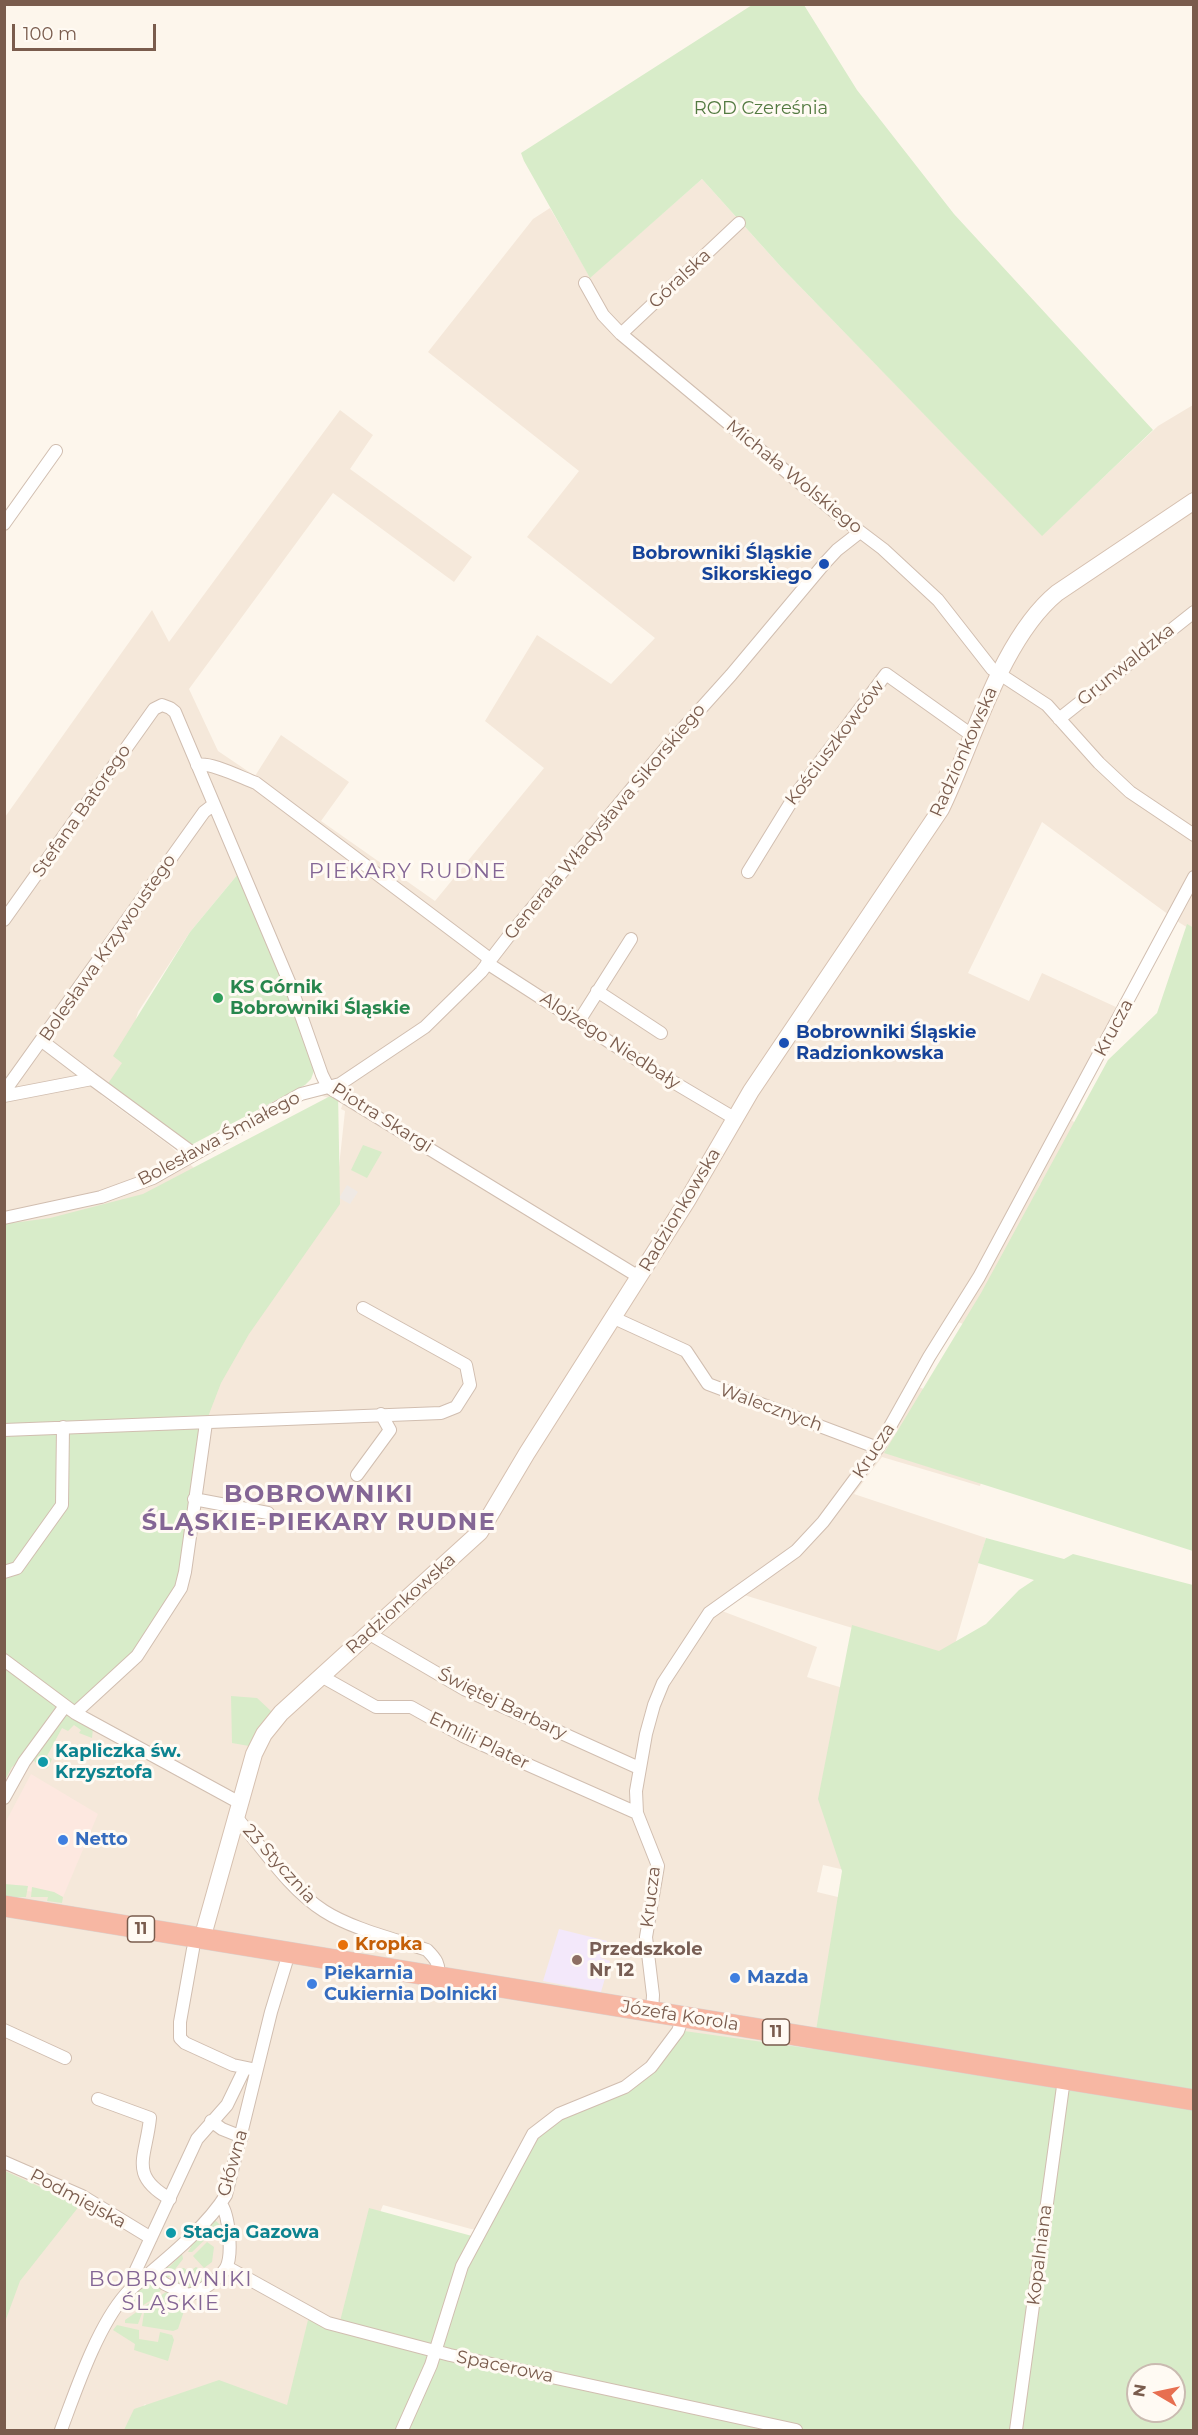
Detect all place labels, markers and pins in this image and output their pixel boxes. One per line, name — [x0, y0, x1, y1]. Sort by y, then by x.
place label: Bobrowniki Śląskie Sikorskiego — [632, 543, 812, 586]
marker: Bobrowniki Śląskie Sikorskiego — [817, 557, 831, 571]
place label: KS Górnik Bobrowniki Śląskie — [230, 977, 410, 1020]
marker: KS Górnik Bobrowniki Śląskie — [211, 991, 225, 1005]
place label: Bobrowniki Śląskie Radzionkowska — [796, 1022, 976, 1064]
marker: Bobrowniki Śląskie Radzionkowska — [777, 1036, 791, 1050]
place label: Kapliczka św. Krzysztofa — [55, 1741, 181, 1784]
marker: Kapliczka św. Krzysztofa — [36, 1755, 50, 1769]
place label: Netto — [75, 1829, 128, 1851]
marker: Netto — [56, 1833, 70, 1847]
place label: Kropka — [355, 1934, 423, 1956]
marker: Kropka — [336, 1938, 350, 1952]
place label: Przedszkole Nr 12 — [589, 1939, 702, 1982]
marker: Przedszkole Nr 12 — [570, 1953, 584, 1967]
place label: Piekarnia Cukiernia Dolnicki — [324, 1963, 497, 2006]
place label: Mazda — [747, 1967, 809, 1989]
marker: Mazda — [728, 1971, 742, 1985]
marker: Piekarnia Cukiernia Dolnicki — [305, 1977, 319, 1991]
place label: Stacja Gazowa — [183, 2222, 319, 2244]
marker: Stacja Gazowa — [164, 2226, 178, 2240]

